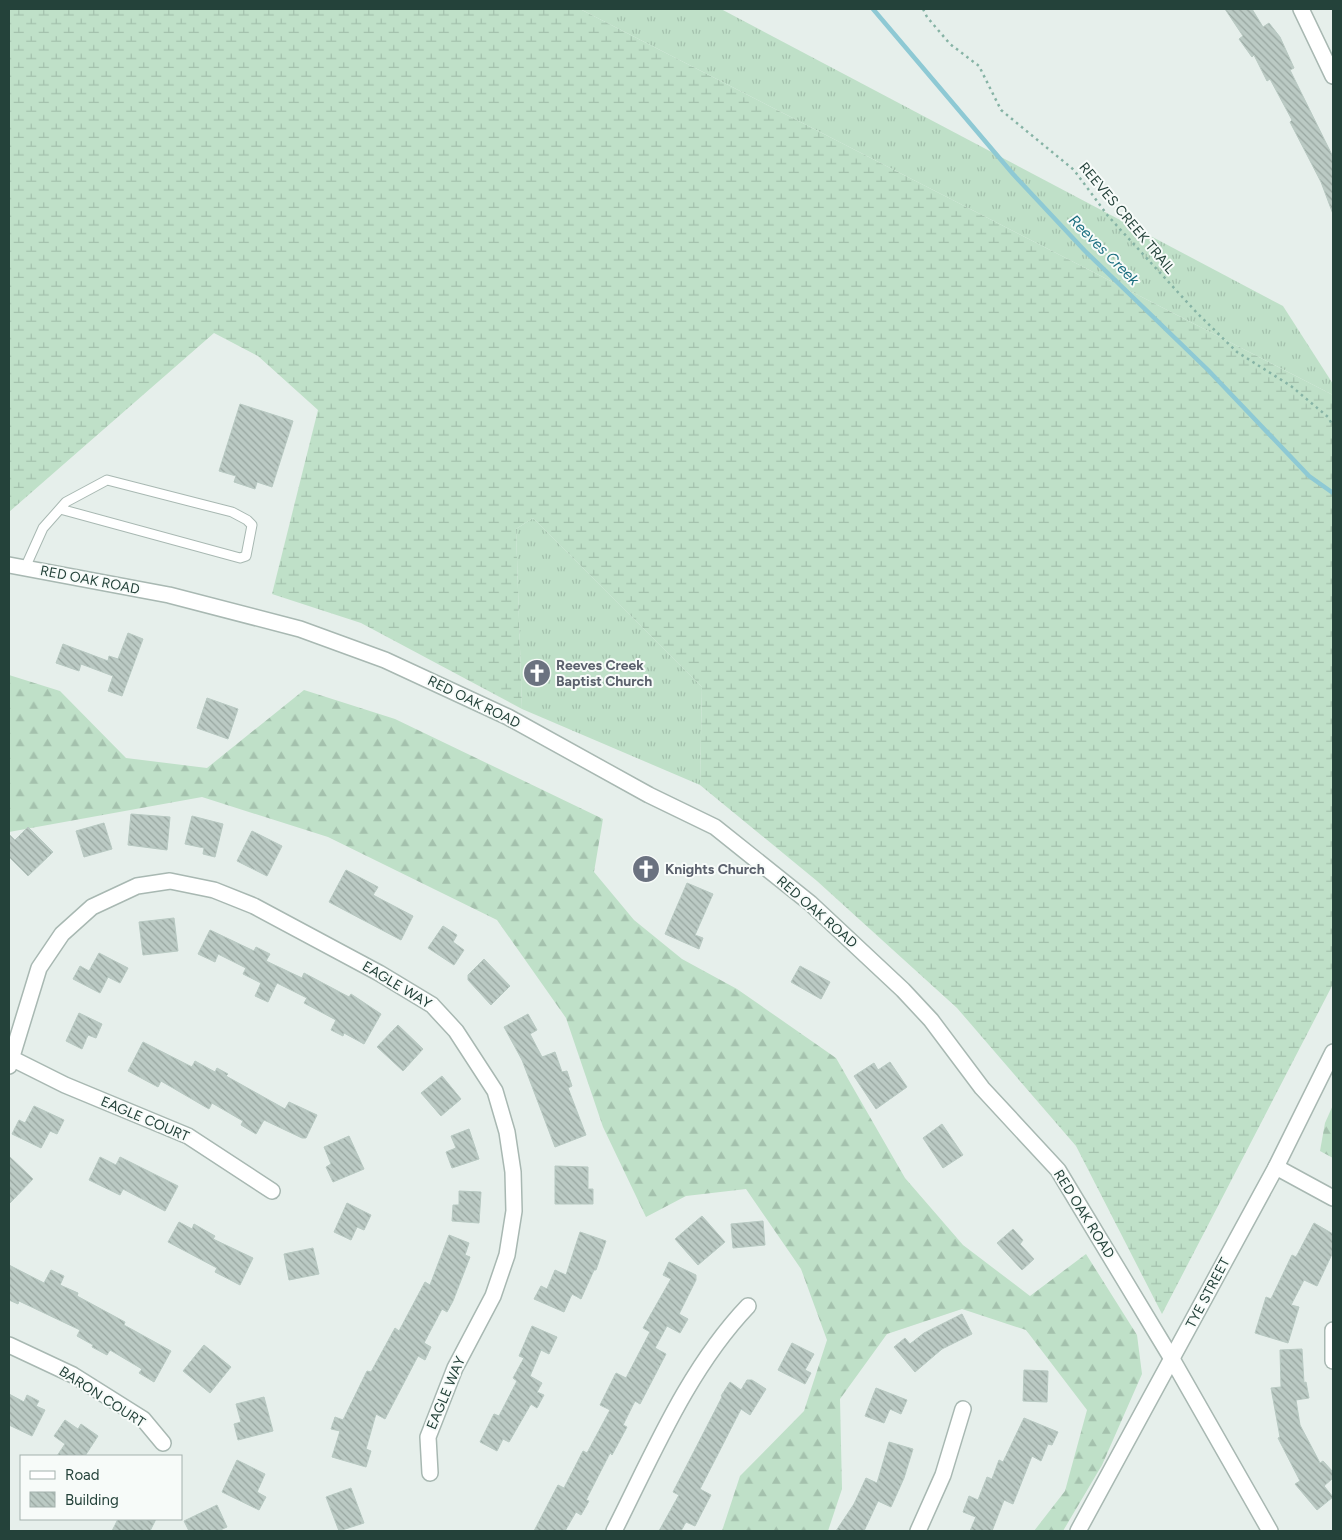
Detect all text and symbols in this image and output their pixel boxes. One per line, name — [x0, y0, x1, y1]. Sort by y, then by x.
street label: REEVES CREEK TRAIL — [1076, 159, 1179, 278]
water label: Reeves Creek — [1065, 211, 1143, 289]
street label: RED OAK ROAD — [39, 562, 141, 598]
place label: Reeves Creek Baptist Church — [556, 657, 652, 690]
church icon: Reeves Creek Baptist Church — [522, 658, 552, 688]
street label: RED OAK ROAD — [425, 672, 523, 732]
church icon: Knights Church — [631, 854, 661, 884]
place label: Knights Church — [665, 861, 765, 878]
street label: RED OAK ROAD — [773, 872, 861, 952]
street label: EAGLE WAY — [359, 958, 435, 1013]
street label: EAGLE COURT — [98, 1093, 192, 1145]
street label: RED OAK ROAD — [1050, 1167, 1118, 1261]
street label: TYE STREET — [1182, 1255, 1234, 1331]
street label: EAGLE WAY — [423, 1353, 469, 1432]
street label: BARON COURT — [56, 1363, 148, 1431]
legend — [20, 1455, 182, 1520]
text: Road — [65, 1466, 100, 1484]
text: Building — [65, 1491, 119, 1509]

